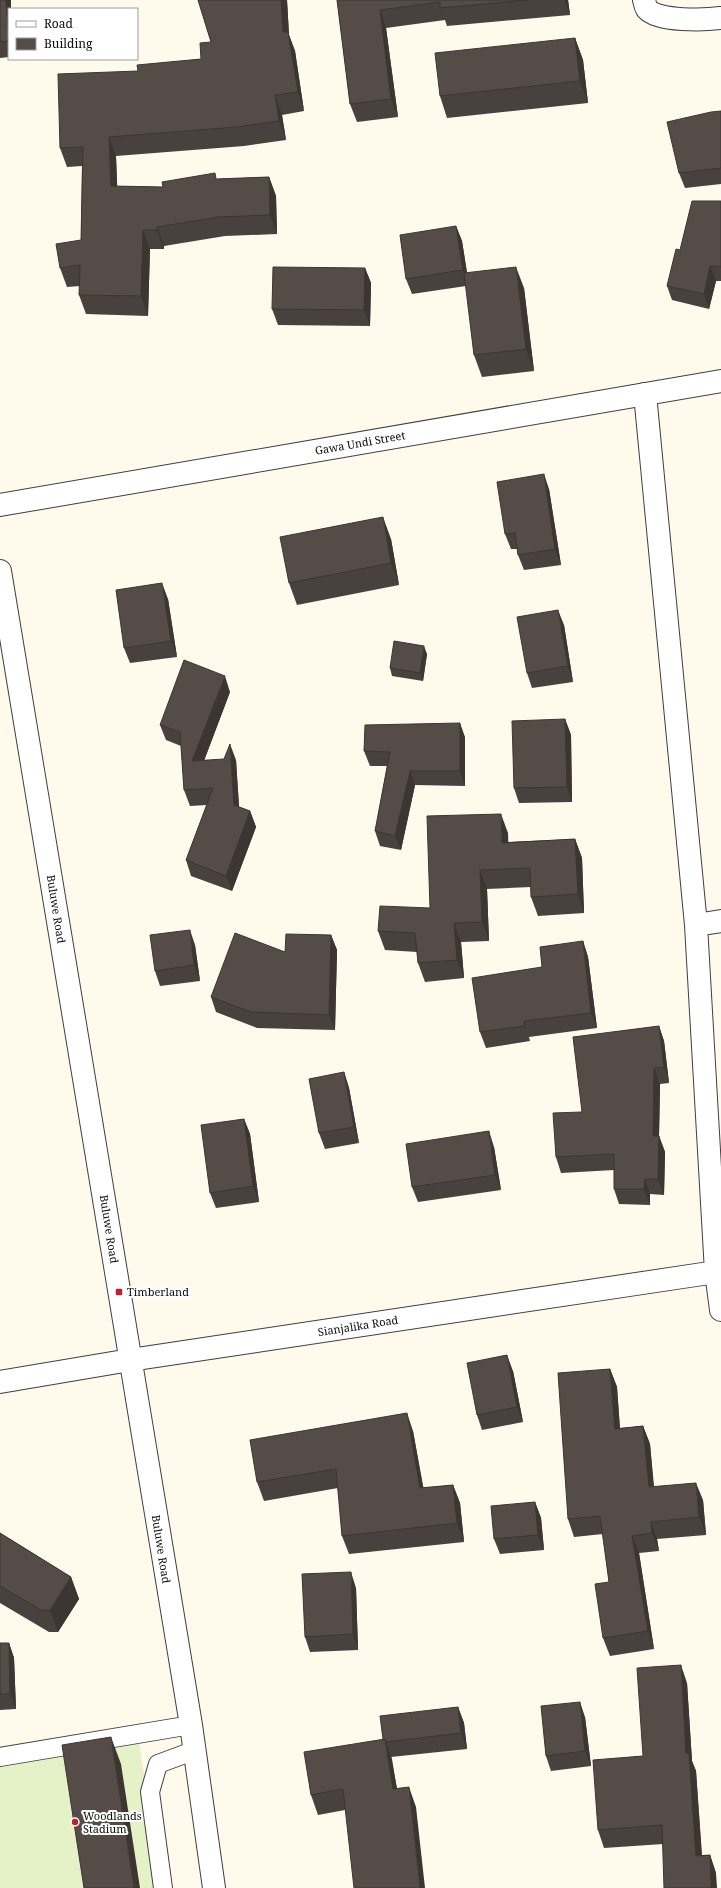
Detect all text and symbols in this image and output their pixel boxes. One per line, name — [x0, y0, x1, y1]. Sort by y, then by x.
legend — [8, 8, 138, 60]
text: Road — [44, 15, 74, 32]
text: Building — [44, 35, 93, 52]
street label: Gawa Undi Street — [314, 427, 406, 458]
street label: Buluwe Road — [44, 874, 69, 945]
street label: Buluwe Road — [97, 1194, 122, 1265]
place label: Timberland — [127, 1284, 189, 1299]
marker: Timberland — [114, 1287, 124, 1297]
street label: Sianjalika Road — [317, 1312, 399, 1339]
street label: Buluwe Road — [149, 1514, 174, 1585]
place label: Woodlands Stadium — [83, 1808, 142, 1836]
marker: Woodlands Stadium — [70, 1817, 80, 1827]

